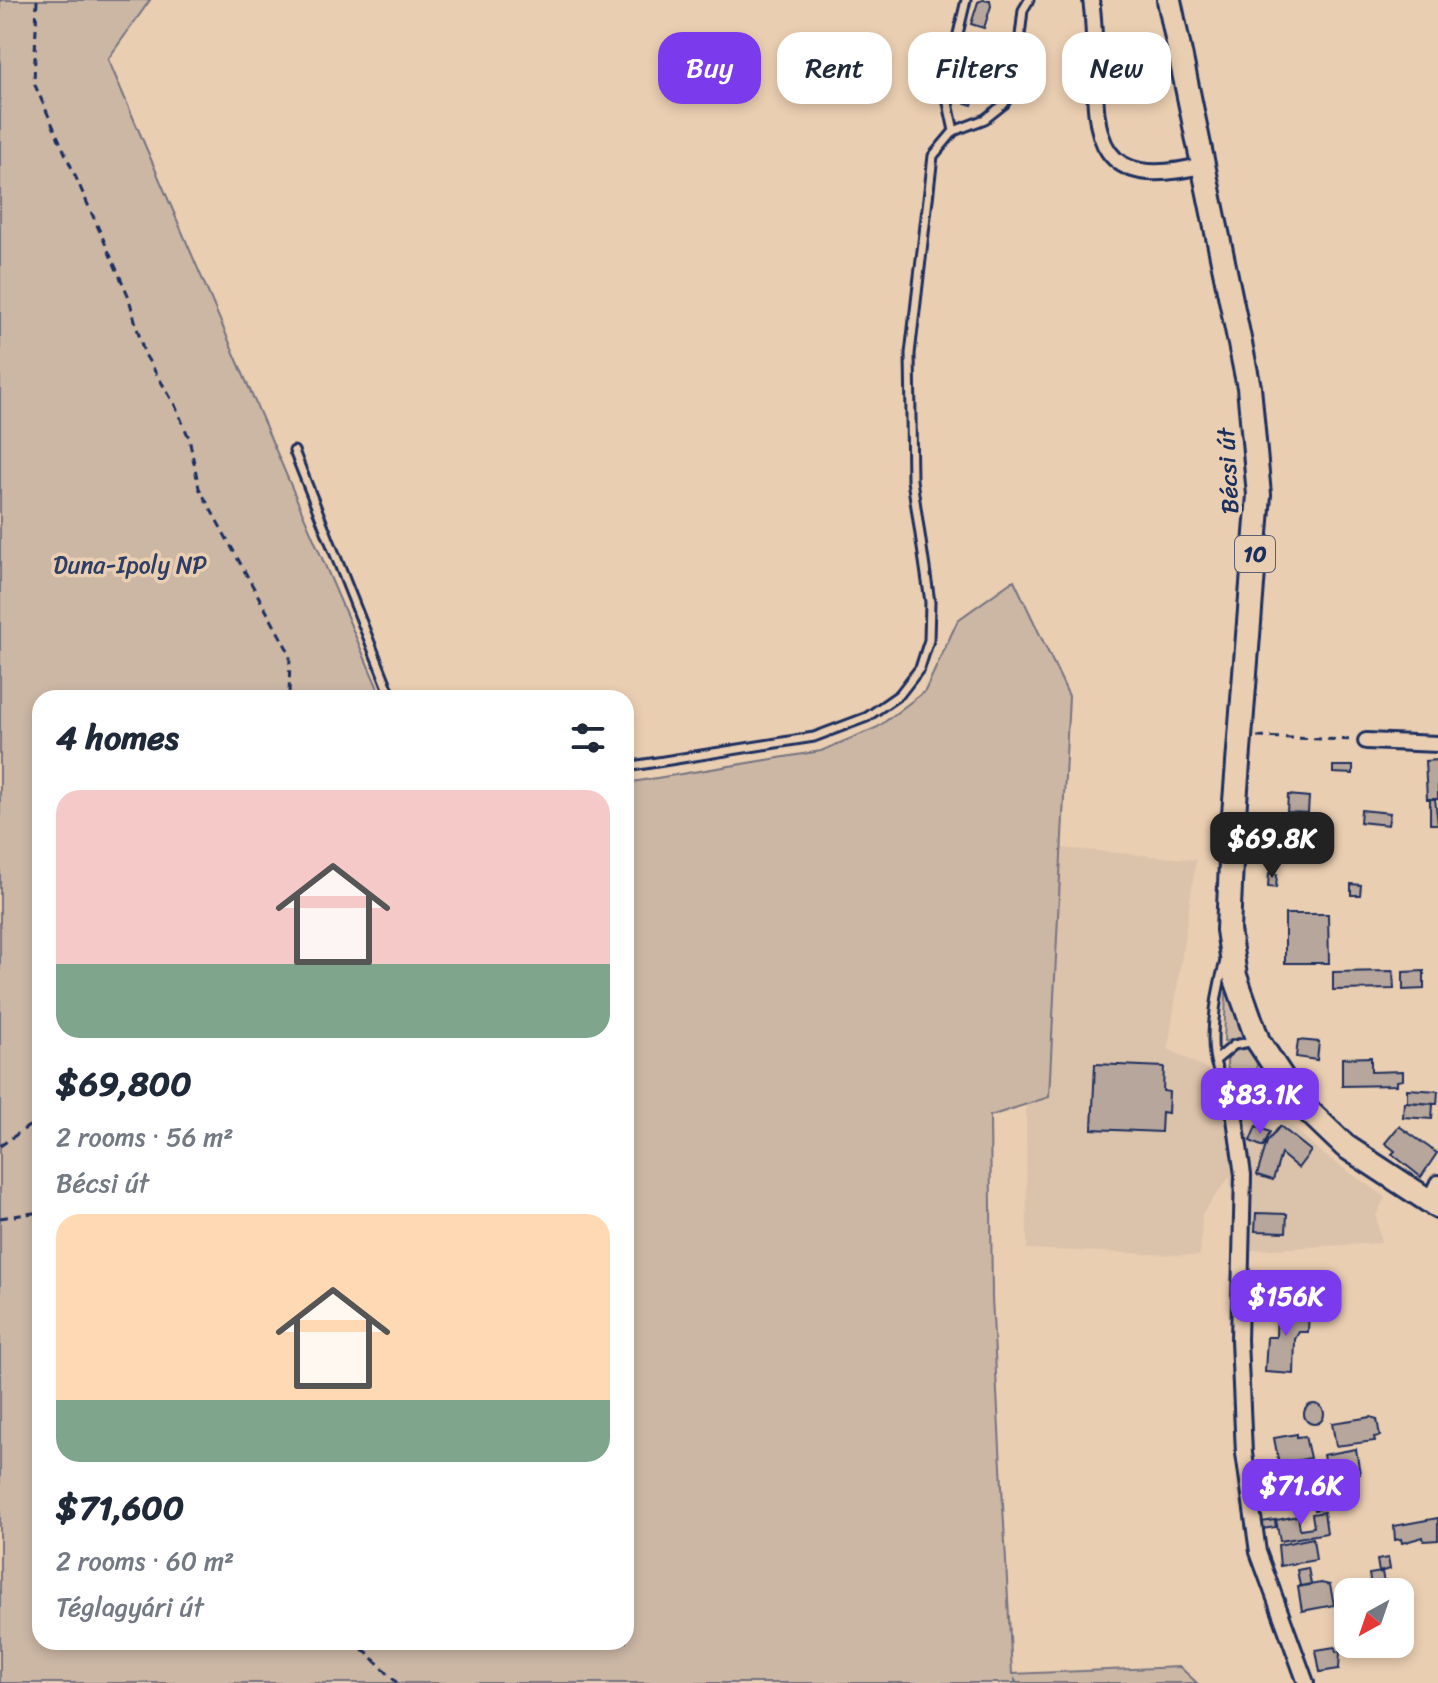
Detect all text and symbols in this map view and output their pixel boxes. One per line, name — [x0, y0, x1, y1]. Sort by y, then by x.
chip: Buy — [658, 32, 761, 104]
chip: Rent — [777, 32, 892, 104]
chip: Filters — [908, 32, 1046, 104]
chip: New — [1062, 32, 1171, 104]
street label: Bécsi út — [1205, 426, 1251, 515]
road number: 10 — [1235, 536, 1275, 572]
park label: Duna-Ipoly NP — [53, 544, 207, 586]
text: 4 homes — [56, 708, 179, 768]
icon: filters — [566, 716, 610, 760]
pin: $69.8K — [1207, 812, 1337, 880]
text: $69.8K — [1228, 815, 1316, 861]
icon: home — [261, 842, 405, 986]
text: $69,800 — [56, 1054, 192, 1114]
pin: $83.1K — [1195, 1068, 1325, 1136]
text: $83.1K — [1219, 1071, 1301, 1117]
text: 2 rooms · 56 m² — [56, 1114, 234, 1160]
text: Bécsi út — [56, 1160, 149, 1206]
icon: home — [261, 1266, 405, 1410]
pin: $156K — [1230, 1270, 1342, 1338]
text: $156K — [1248, 1273, 1324, 1319]
pin: $71.6K — [1236, 1459, 1366, 1527]
text: $71.6K — [1260, 1462, 1342, 1508]
text: $71,600 — [56, 1478, 184, 1538]
text: 2 rooms · 60 m² — [56, 1538, 234, 1584]
north arrow — [1334, 1578, 1414, 1658]
map controls — [1334, 1578, 1414, 1658]
text: Téglagyári út — [56, 1584, 204, 1630]

